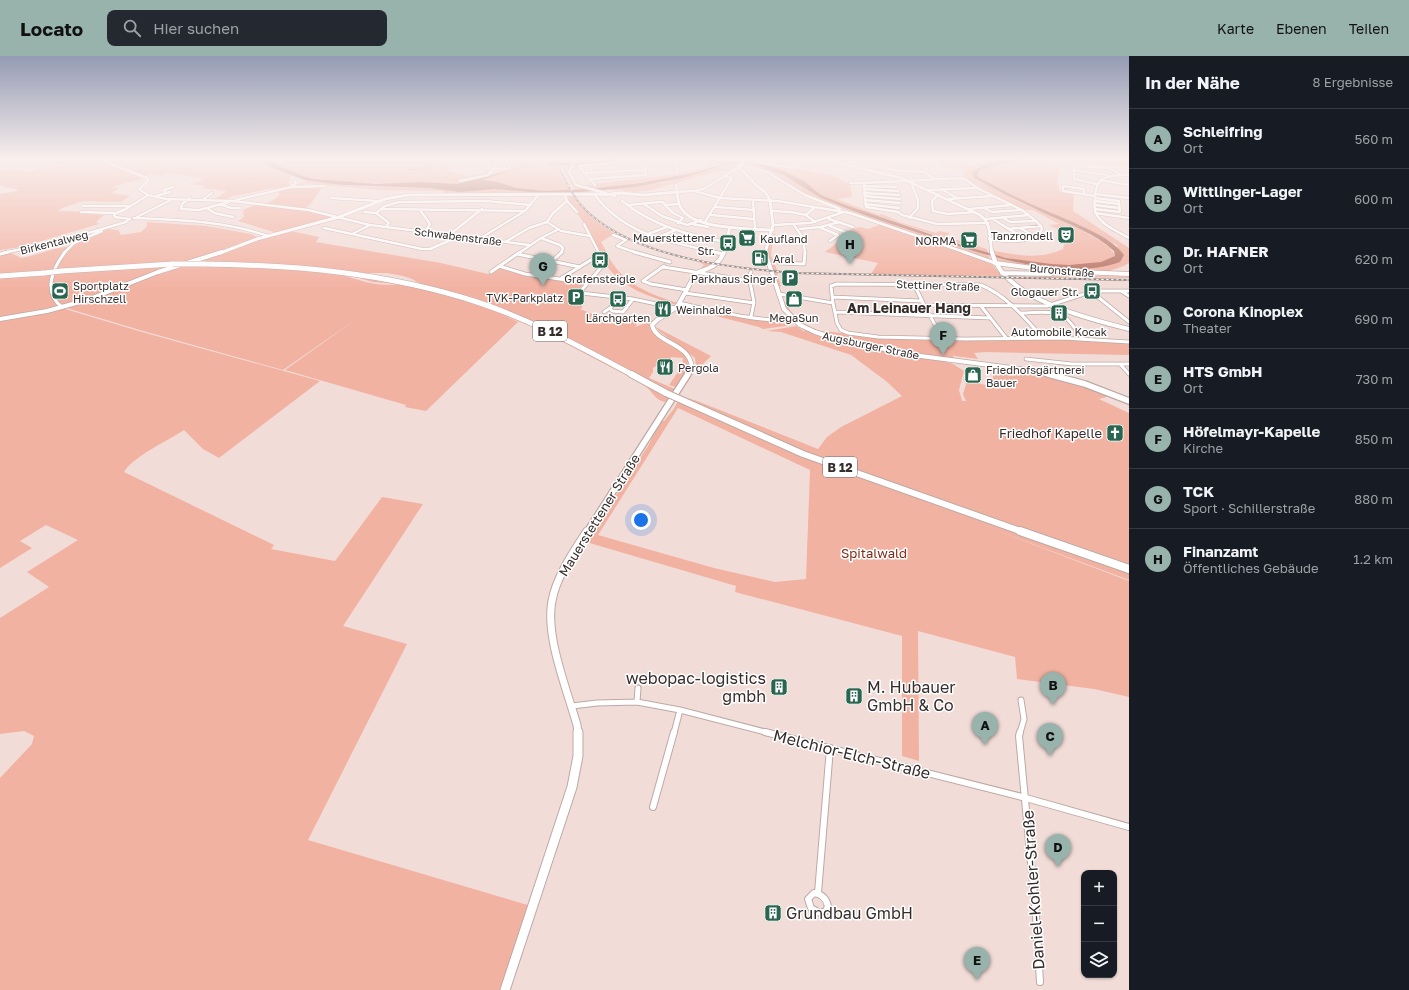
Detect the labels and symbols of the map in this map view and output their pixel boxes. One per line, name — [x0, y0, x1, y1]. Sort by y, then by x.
street label: Schwabenstraße — [414, 224, 502, 248]
theatre icon: Tanzrondell — [1056, 225, 1076, 245]
street label: Birkentalweg — [19, 227, 89, 257]
supermarket icon: Kaufland — [737, 228, 757, 248]
place label: Tanzrondell — [991, 229, 1053, 242]
supermarket icon: NORMA — [959, 230, 979, 250]
place label: Mauerstettener Str. — [633, 231, 716, 257]
pin: H — [837, 231, 863, 264]
place label: Kaufland — [760, 232, 808, 245]
bus stop icon: Mauerstettener Str. — [718, 233, 738, 253]
place label: NORMA — [915, 234, 957, 247]
fuel station icon: Aral — [750, 248, 770, 268]
bus stop icon: Grafensteigle — [590, 250, 610, 270]
place label: Aral — [773, 252, 795, 265]
pin: G — [530, 253, 556, 286]
street label: Buronstraße — [1029, 261, 1095, 279]
parking icon: Parkhaus Singer — [780, 268, 800, 288]
place label: Grafensteigle — [564, 272, 636, 285]
place label: Parkhaus Singer — [691, 272, 778, 285]
street label: Stettiner Straße — [896, 277, 980, 293]
place label: Sportplatz Hirschzell — [73, 279, 129, 305]
sports icon: Sportplatz Hirschzell — [50, 281, 70, 301]
bus stop icon: Glogauer Str. — [1082, 281, 1102, 301]
place label: Glogauer Str. — [1011, 285, 1079, 298]
parking icon: TVK-Parkplatz — [566, 287, 586, 307]
bus stop icon: Lärchgarten — [608, 289, 628, 309]
shop icon: MegaSun — [784, 289, 804, 309]
place label: TVK-Parkplatz — [486, 291, 563, 304]
restaurant icon: Weinhalde — [653, 299, 673, 319]
district label: Am Leinauer Hang — [847, 299, 971, 316]
place label: Weinhalde — [676, 303, 732, 316]
building icon: Automobile Kocak — [1049, 303, 1069, 323]
place label: Lärchgarten — [586, 311, 650, 324]
place label: MegaSun — [769, 311, 819, 324]
road number: B 12 — [533, 321, 567, 341]
pin: F — [930, 322, 956, 355]
place label: Automobile Kocak — [1011, 325, 1107, 338]
street label: Augsburger Straße — [821, 328, 921, 362]
restaurant icon: Pergola — [655, 357, 675, 377]
place label: Pergola — [678, 361, 719, 374]
place label: Friedhofsgärtnerei Bauer — [986, 363, 1085, 389]
shop icon: Friedhofsgärtnerei Bauer — [963, 365, 983, 385]
church icon: Friedhof Kapelle — [1105, 423, 1125, 443]
place label: Friedhof Kapelle — [999, 425, 1102, 441]
street label: Mauerstettener Straße — [555, 451, 643, 579]
road number: B 12 — [823, 457, 857, 477]
your location — [631, 510, 651, 530]
park label: Spitalwald — [841, 545, 907, 561]
place label: webopac-logistics gmbh — [626, 668, 766, 706]
pin: B — [1040, 672, 1066, 705]
building icon: webopac-logistics gmbh — [769, 677, 789, 697]
place label: M. Hubauer GmbH & Co — [867, 677, 955, 715]
building icon: M. Hubauer GmbH & Co — [844, 686, 864, 706]
pin: A — [972, 712, 998, 745]
pin: C — [1037, 723, 1063, 756]
street label: Melchior-Elch-Straße — [771, 725, 933, 783]
street label: Daniel-Kohler-Straße — [1017, 810, 1049, 970]
pin: D — [1045, 834, 1071, 867]
building icon: Grundbau GmbH — [763, 903, 783, 923]
place label: Grundbau GmbH — [786, 903, 913, 923]
pin: E — [964, 947, 990, 980]

